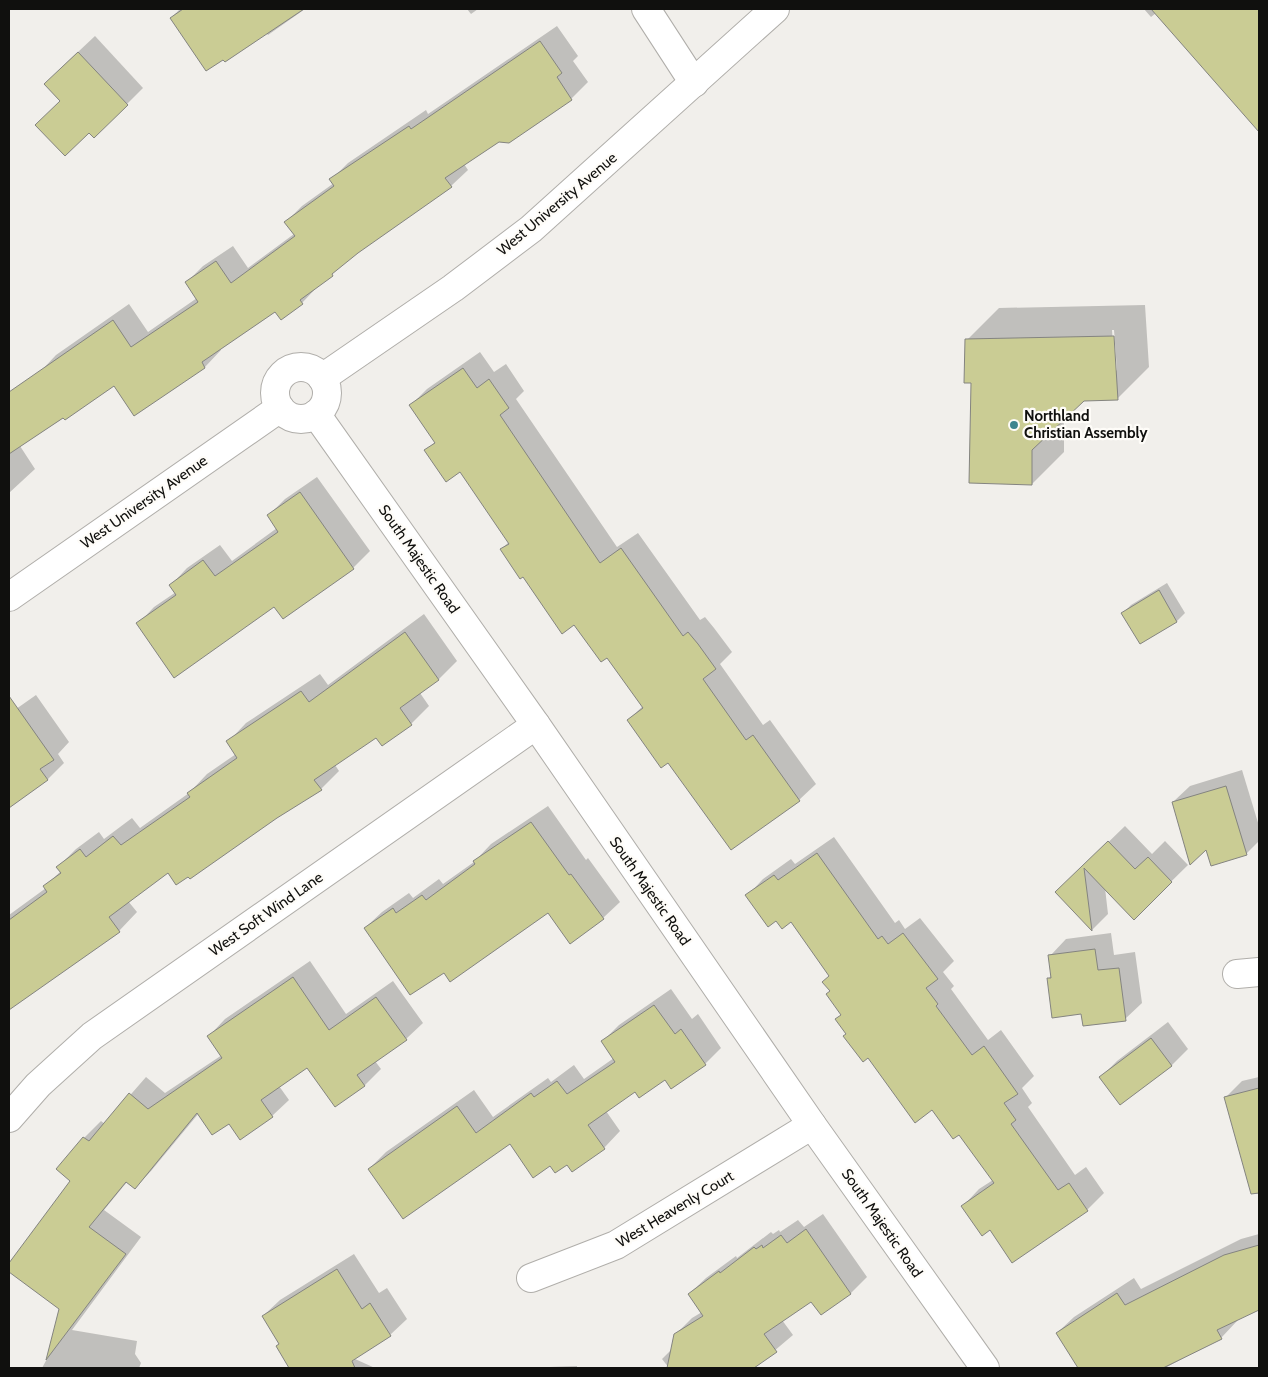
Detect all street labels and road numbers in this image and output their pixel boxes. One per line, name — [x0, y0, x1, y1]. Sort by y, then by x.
street label: West University Avenue — [493, 148, 621, 259]
street label: West University Avenue — [77, 451, 211, 553]
street label: South Majestic Road — [375, 501, 463, 617]
street label: South Majestic Road — [606, 833, 694, 949]
street label: West Soft Wind Lane — [206, 868, 326, 960]
street label: South Majestic Road — [838, 1165, 926, 1281]
street label: West Heavenly Court — [613, 1167, 737, 1251]

